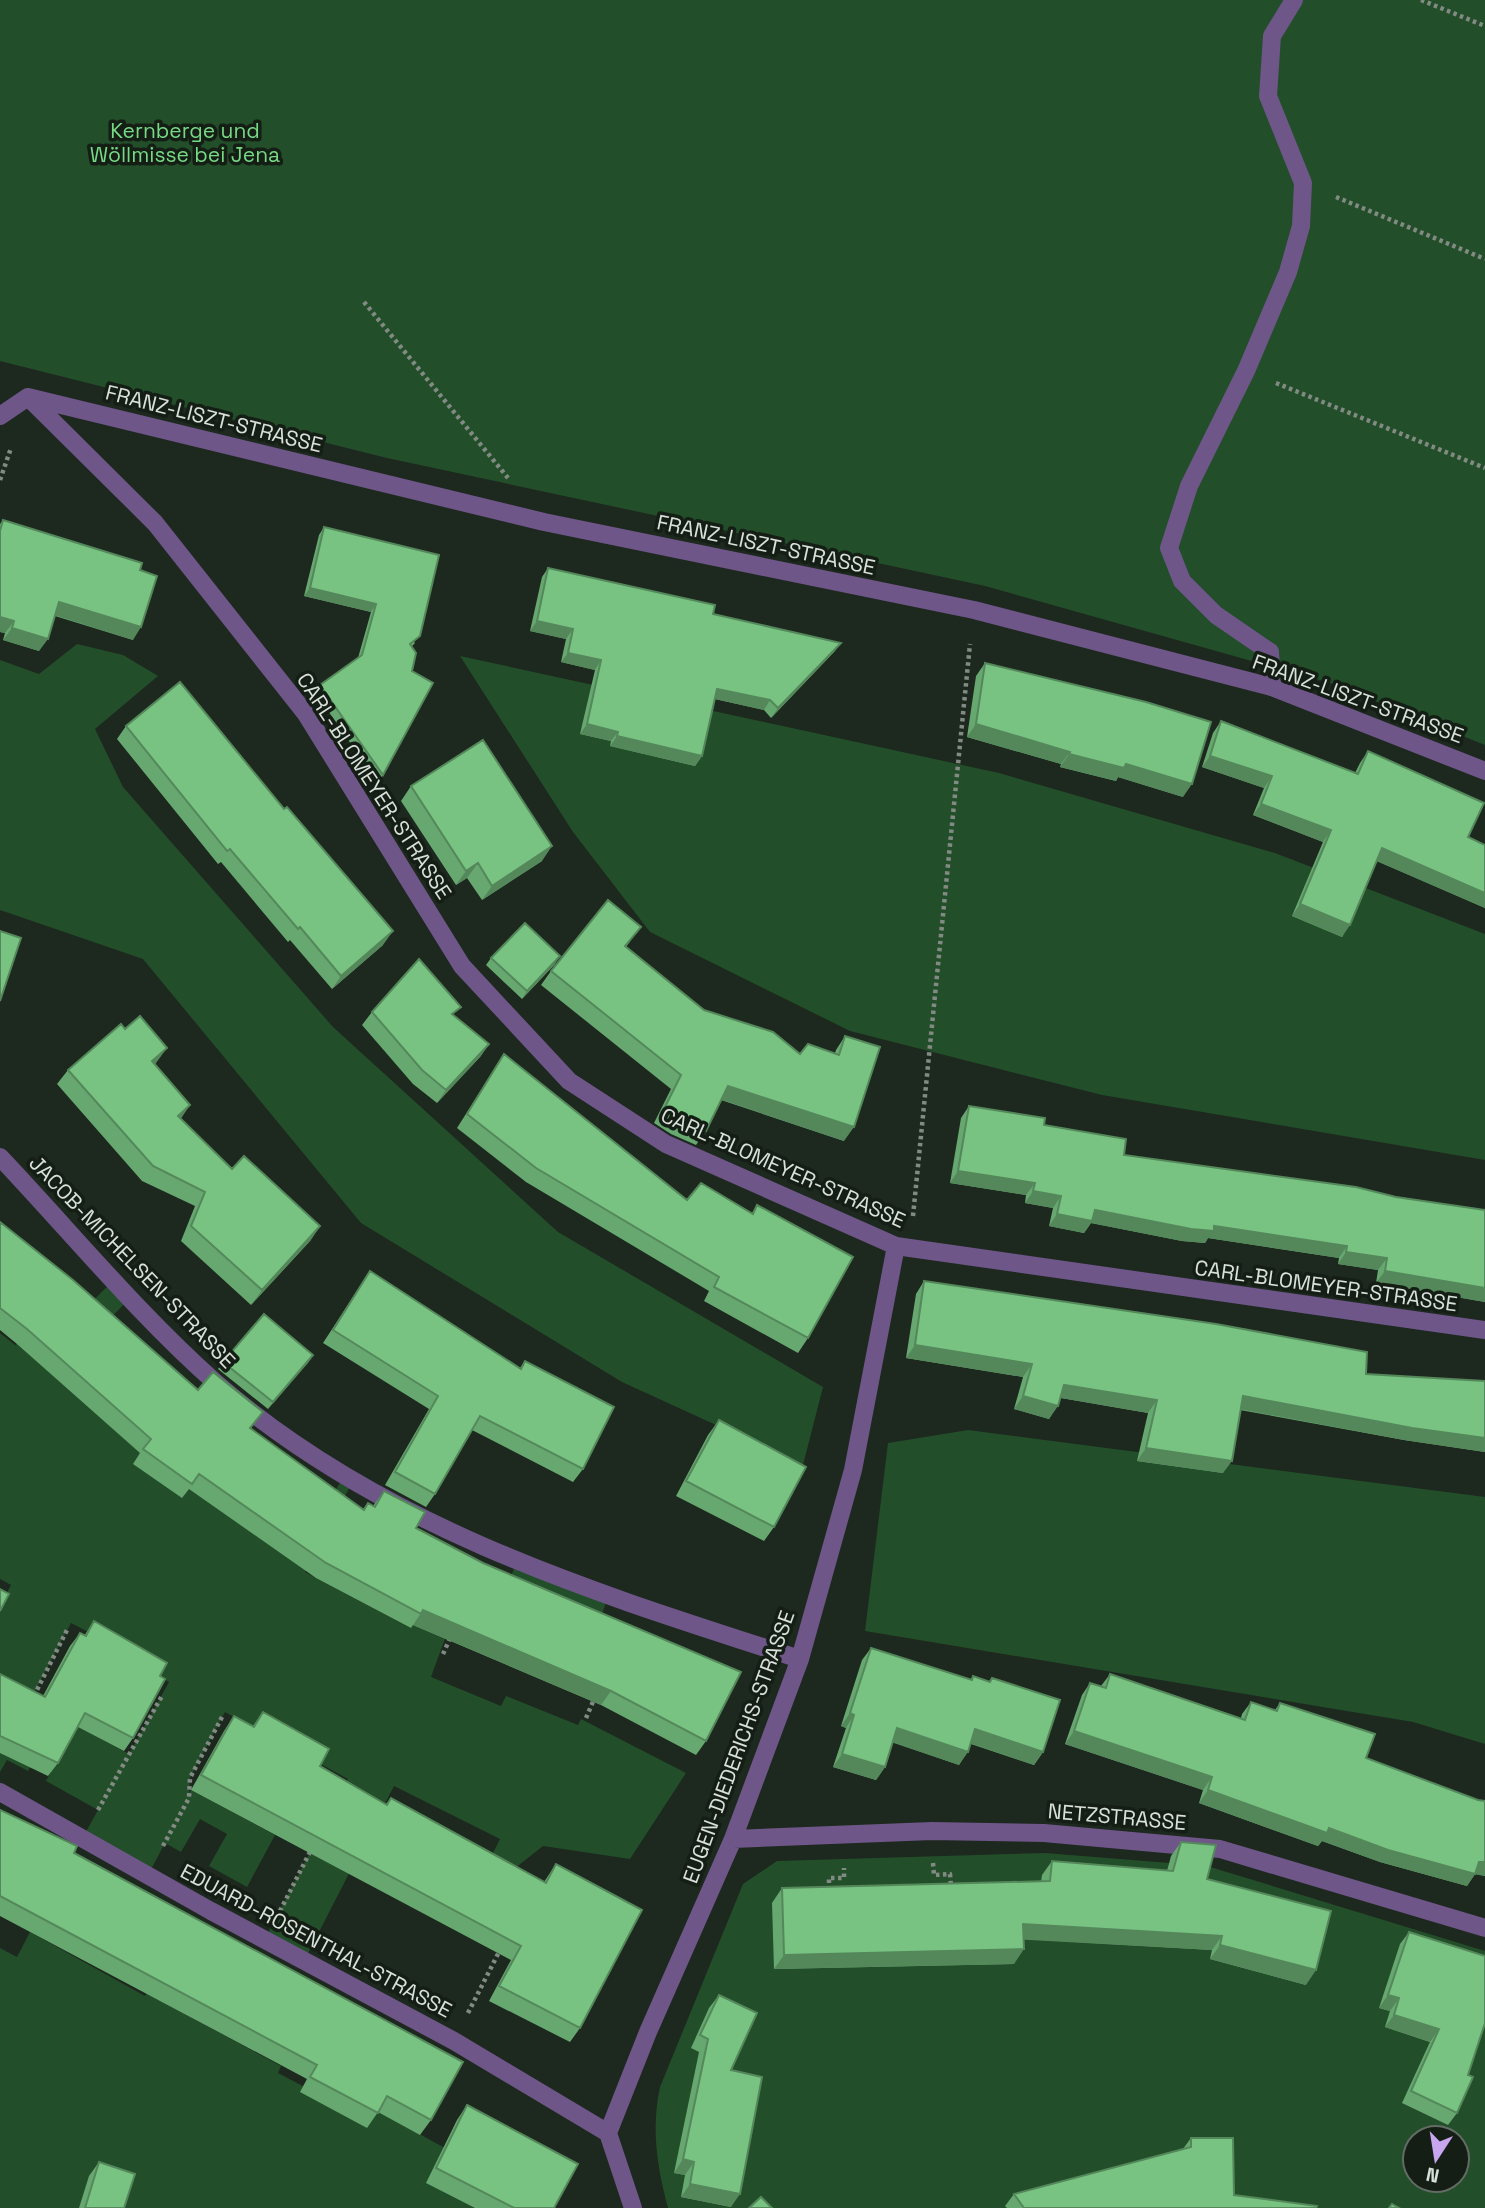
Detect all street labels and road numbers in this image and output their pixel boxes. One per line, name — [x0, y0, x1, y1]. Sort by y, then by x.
street label: FRANZ-LISZT-STRASSE — [103, 378, 325, 459]
street label: FRANZ-LISZT-STRASSE — [654, 508, 878, 581]
street label: FRANZ-LISZT-STRASSE — [1249, 648, 1467, 749]
street label: CARL-BLOMEYER-STRASSE — [291, 667, 458, 904]
street label: CARL-BLOMEYER-STRASSE — [657, 1101, 910, 1234]
street label: JACOB-MICHELSEN-STRASSE — [23, 1149, 241, 1374]
street label: CARL-BLOMEYER-STRASSE — [1193, 1254, 1459, 1317]
street label: EUGEN-DIEDERICHS-STRASSE — [677, 1607, 801, 1887]
street label: NETZSTRASSE — [1047, 1797, 1187, 1836]
street label: EDUARD-ROSENTHAL-STRASSE — [176, 1857, 457, 2024]

